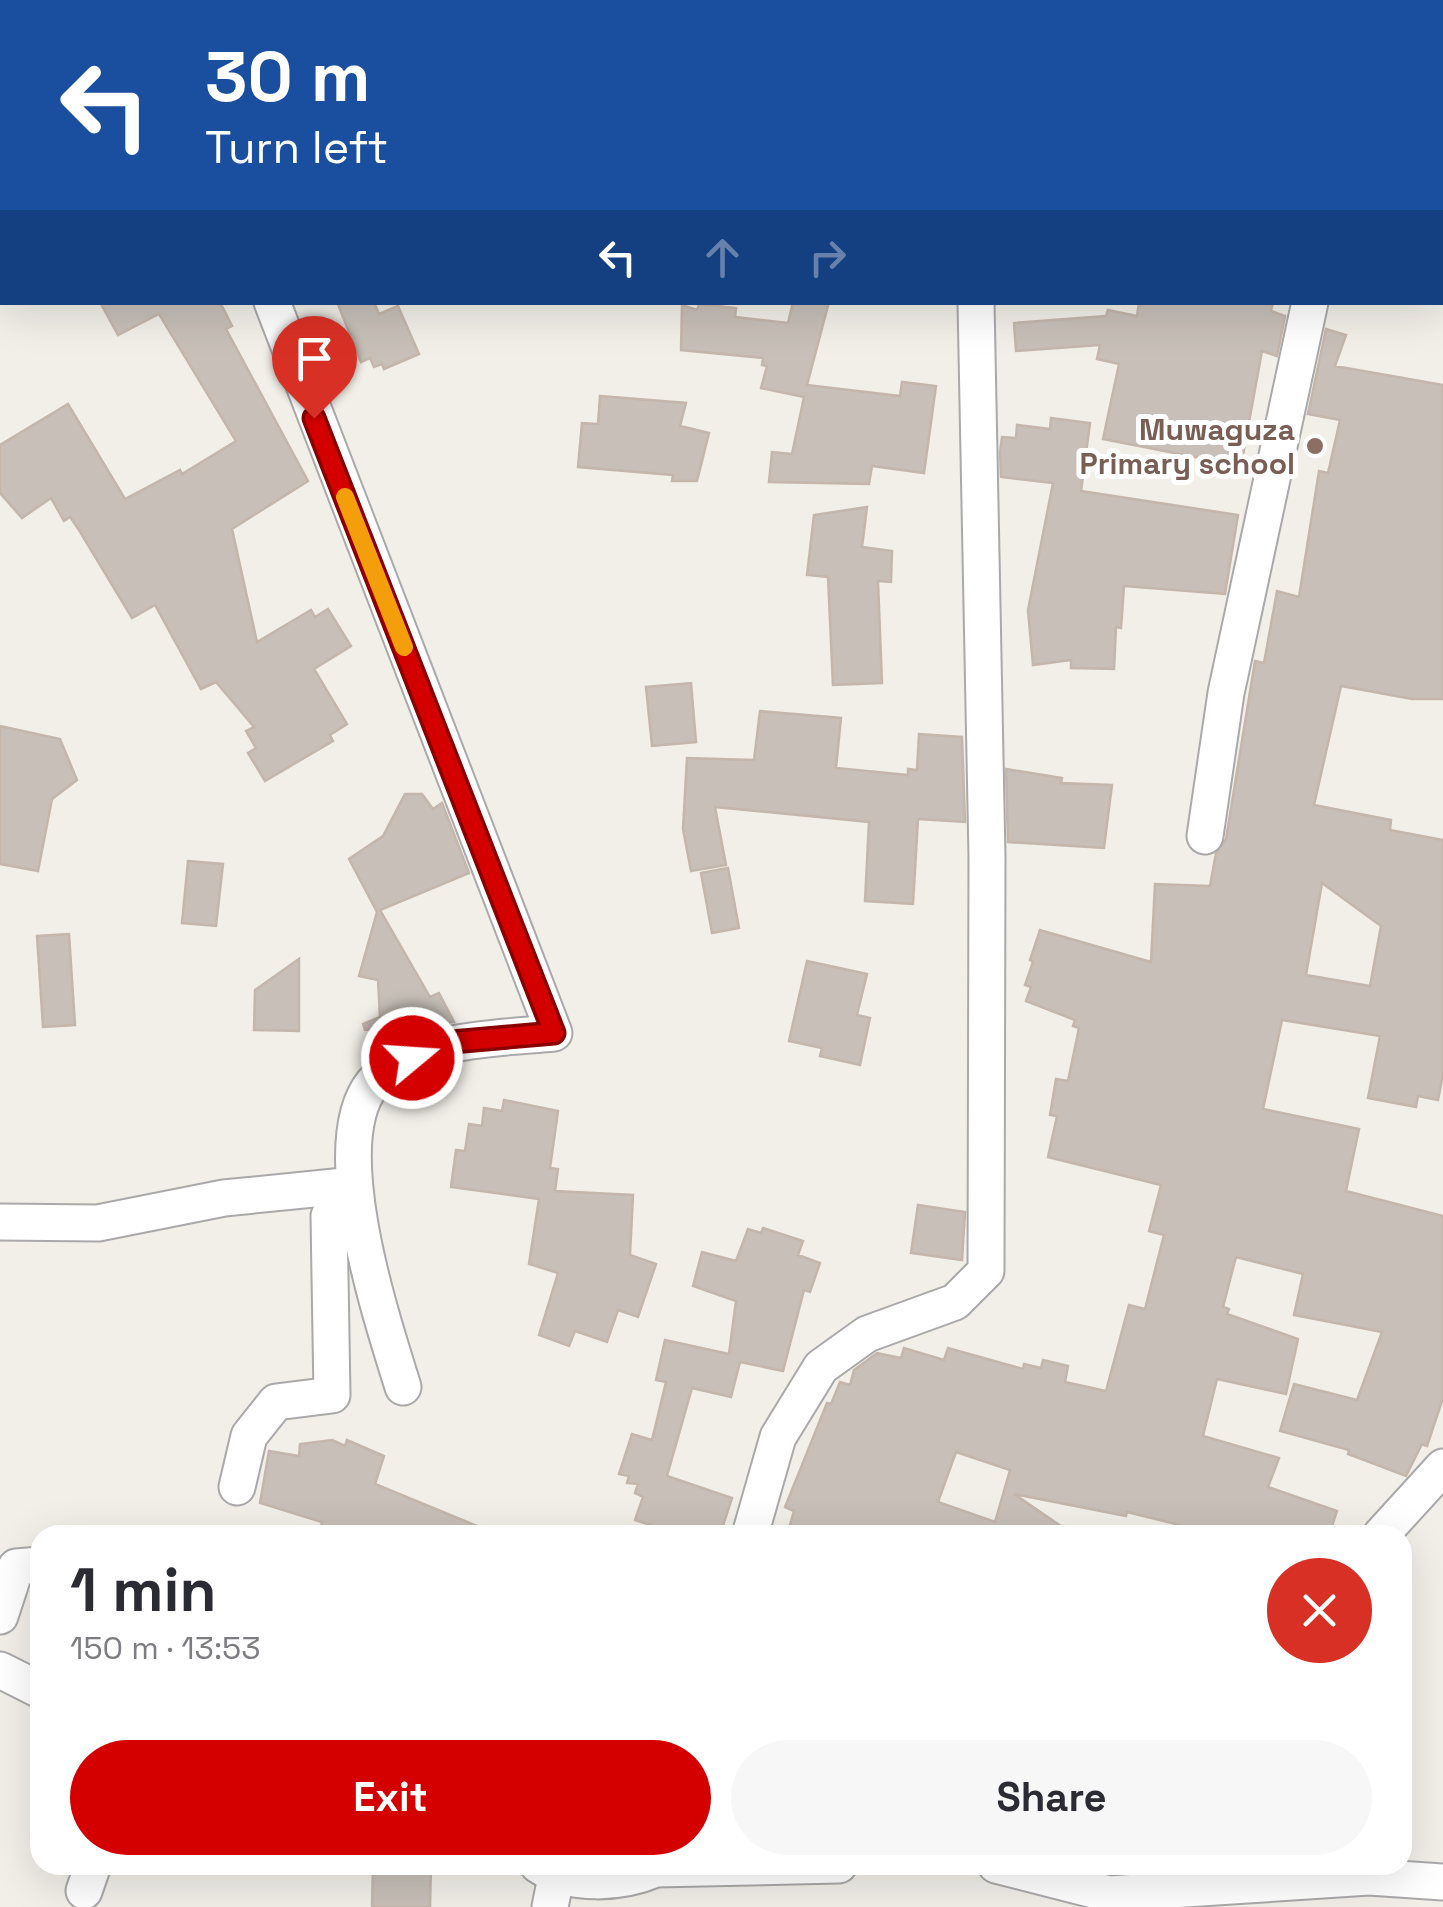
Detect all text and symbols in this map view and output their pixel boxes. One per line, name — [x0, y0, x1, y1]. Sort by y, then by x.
text: 30 m — [205, 32, 370, 121]
icon: left — [40, 40, 170, 170]
text: Turn left — [205, 119, 388, 176]
icon: left — [590, 230, 645, 285]
icon: ahead — [695, 230, 750, 285]
icon: right — [800, 230, 855, 285]
pin — [272, 316, 357, 419]
icon: arrive — [287, 331, 342, 386]
place label: Muwaguza Primary school — [1080, 410, 1295, 483]
marker: Muwaguza Primary school — [1304, 435, 1326, 457]
position arrow — [360, 1006, 464, 1110]
text: 1 min — [70, 1552, 217, 1629]
button: close — [1267, 1558, 1372, 1663]
text: 150 m · 13:53 — [70, 1628, 261, 1668]
button: Exit — [70, 1740, 711, 1855]
button: Share — [731, 1740, 1372, 1855]

